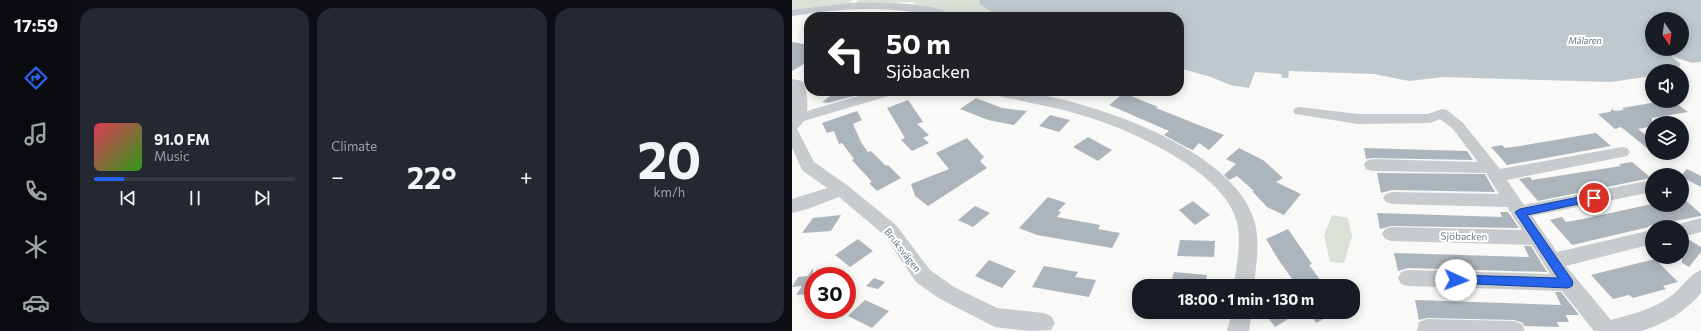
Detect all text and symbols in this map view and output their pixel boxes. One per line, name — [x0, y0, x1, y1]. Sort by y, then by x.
north arrow — [1645, 12, 1689, 56]
map controls — [1645, 12, 1689, 264]
text: 17:59 — [14, 14, 58, 36]
text: 50 m — [886, 26, 951, 60]
icon: left — [820, 28, 872, 80]
water label: Mälaren — [1568, 35, 1602, 46]
text: Sjöbacken — [886, 60, 970, 82]
icon: directions — [22, 64, 50, 92]
button: sound — [1645, 64, 1689, 108]
button: layers — [1645, 116, 1689, 160]
icon: music — [22, 120, 50, 148]
text: 20 — [637, 126, 701, 190]
text: 91.0 FM — [154, 130, 210, 148]
text: Climate — [331, 138, 377, 154]
text: Music — [154, 148, 189, 164]
text: 22° — [407, 158, 456, 195]
text: − — [331, 163, 344, 190]
text: + — [520, 163, 533, 190]
button: + — [1645, 168, 1689, 212]
icon: phone — [22, 177, 50, 205]
pin — [1577, 181, 1611, 215]
text: km/h — [654, 184, 685, 200]
icon: previous — [117, 187, 139, 209]
icon: pause — [184, 187, 206, 209]
icon: next — [251, 187, 273, 209]
icon: arrive — [1583, 187, 1605, 209]
button: − — [1645, 220, 1689, 264]
street label: Bruksvägen — [882, 226, 924, 274]
street label: Sjöbacken — [1441, 230, 1487, 242]
icon: climate — [22, 233, 50, 261]
position arrow — [1435, 259, 1477, 301]
speed limit sign: 30 — [804, 267, 856, 319]
icon: car — [22, 289, 50, 317]
text: 18:00 · 1 min · 130 m — [1178, 290, 1314, 308]

